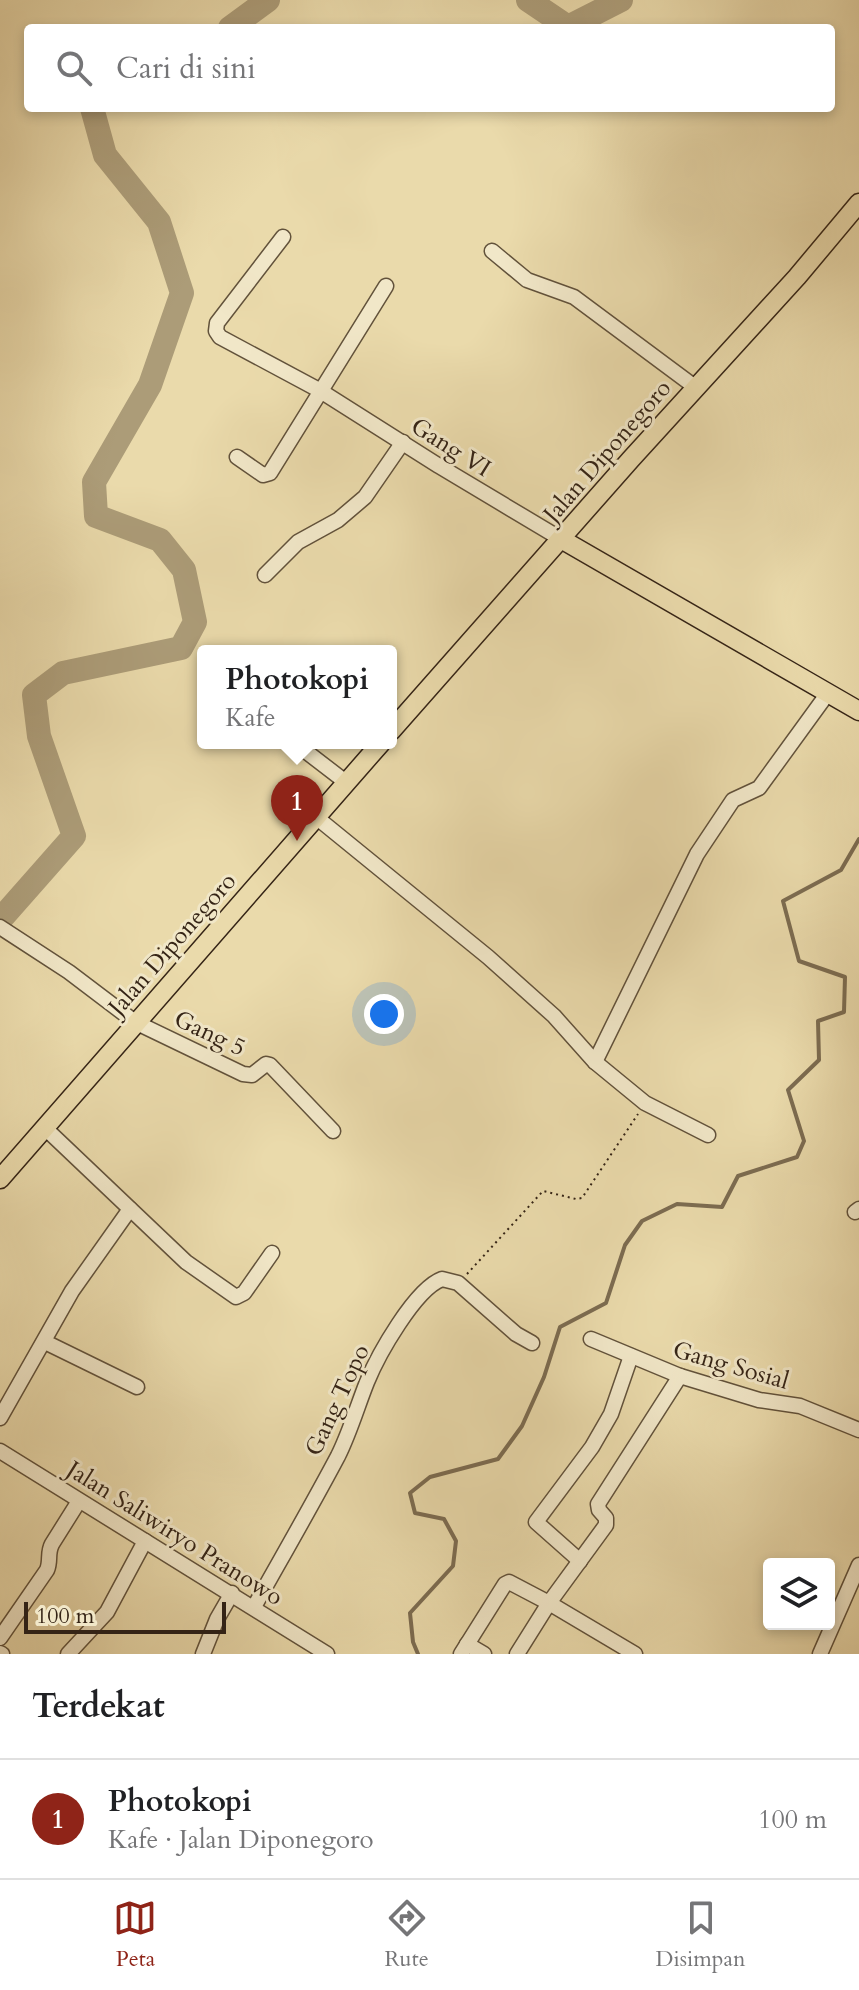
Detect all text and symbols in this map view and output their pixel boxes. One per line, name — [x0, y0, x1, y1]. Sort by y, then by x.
search box — [24, 24, 835, 112]
icon: search — [52, 46, 96, 90]
text: Cari di sini — [116, 48, 256, 89]
street label: Jalan Diponegoro — [534, 373, 679, 532]
street label: Gang VI — [404, 410, 497, 485]
popup — [197, 645, 397, 749]
text: Photokopi — [225, 659, 369, 700]
text: Kafe — [225, 700, 275, 735]
pin: 1 — [271, 775, 323, 841]
street label: Jalan Diponegoro — [99, 866, 244, 1025]
your location — [364, 994, 404, 1034]
street label: Gang 5 — [169, 1003, 251, 1064]
street label: Gang Sosial — [669, 1333, 793, 1398]
street label: Gang Topo — [297, 1339, 378, 1461]
street label: Jalan Saliwiryo Pranowo — [58, 1452, 289, 1613]
map controls — [763, 1558, 835, 1630]
button: layers — [763, 1558, 835, 1630]
scale bar — [24, 1598, 226, 1634]
text: 100 m — [36, 1601, 94, 1631]
text: Terdekat — [32, 1683, 165, 1729]
text: Photokopi — [108, 1781, 252, 1822]
text: 1 — [51, 1802, 65, 1837]
text: 100 m — [758, 1802, 827, 1837]
text: Kafe · Jalan Diponegoro — [108, 1822, 374, 1857]
tab: Peta — [113, 1896, 157, 1974]
tab: Rute — [384, 1896, 429, 1974]
tab: Disimpan — [656, 1896, 746, 1974]

